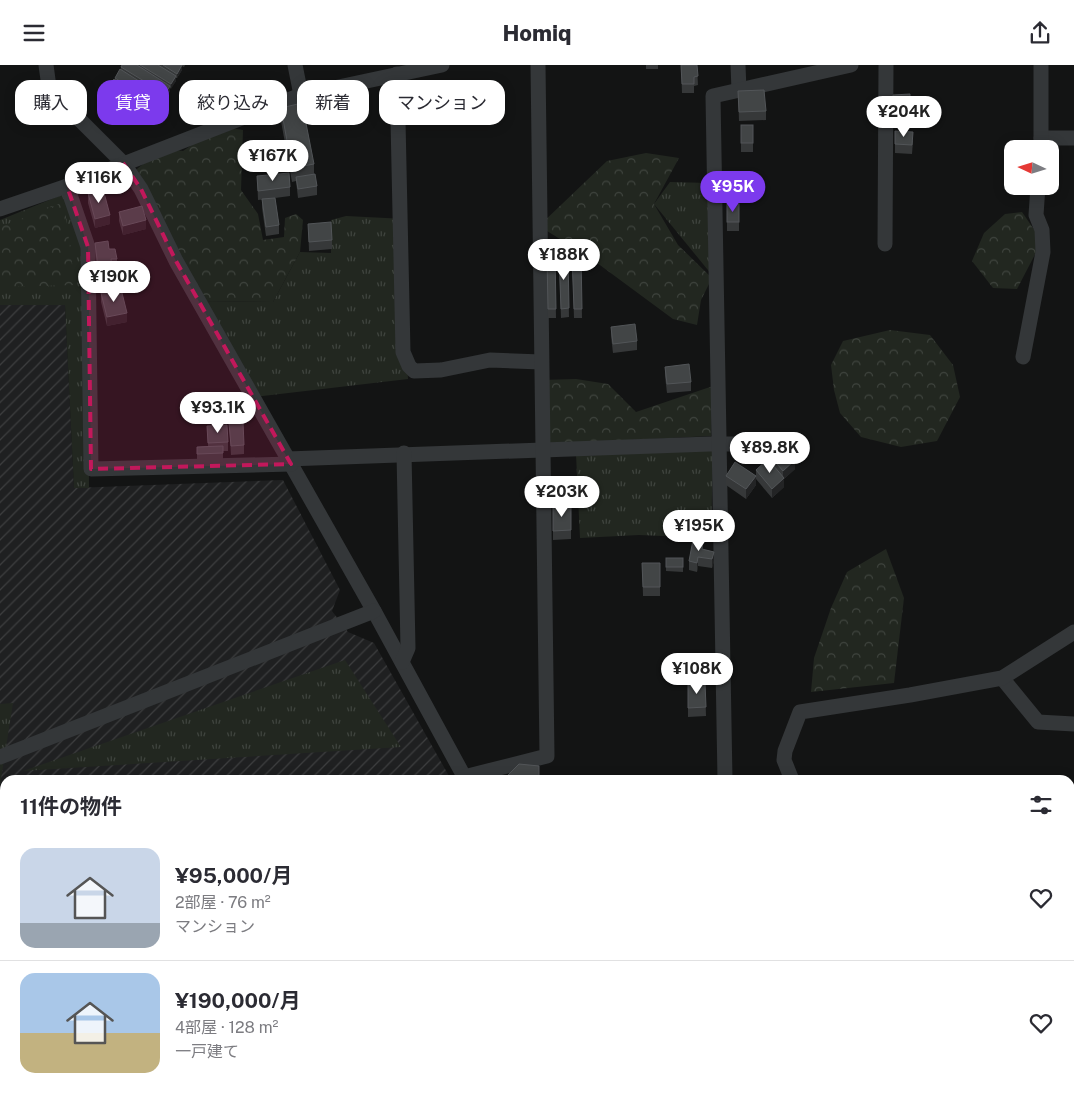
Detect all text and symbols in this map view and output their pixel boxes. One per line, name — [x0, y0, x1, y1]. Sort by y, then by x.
icon: menu — [20, 19, 48, 47]
icon: share — [1026, 19, 1054, 47]
text: Homiq — [503, 20, 571, 46]
chip: 購入 — [15, 80, 87, 125]
chip: 賃貸 — [97, 80, 169, 125]
chip: 絞り込み — [179, 80, 287, 125]
chip: 新着 — [297, 80, 369, 125]
chip: マンション — [379, 80, 505, 125]
pin: ¥204K — [869, 95, 939, 138]
text: ¥204K — [878, 102, 930, 121]
pin: ¥167K — [238, 139, 308, 182]
north arrow — [1004, 140, 1059, 195]
map controls — [1004, 140, 1059, 195]
text: ¥167K — [248, 146, 298, 165]
pin: ¥116K — [64, 161, 134, 204]
text: ¥116K — [76, 168, 122, 187]
pin: ¥95K — [703, 171, 763, 213]
text: ¥95K — [711, 177, 755, 196]
pin: ¥188K — [529, 239, 599, 281]
text: ¥188K — [539, 245, 589, 264]
pin: ¥190K — [79, 261, 149, 303]
text: ¥190K — [89, 267, 139, 286]
pin: ¥93.1K — [177, 391, 259, 434]
text: ¥93.1K — [191, 398, 245, 417]
pin: ¥89.8K — [729, 431, 811, 474]
text: ¥89.8K — [741, 438, 799, 457]
pin: ¥203K — [527, 475, 597, 518]
text: ¥203K — [535, 482, 589, 501]
pin: ¥195K — [664, 509, 734, 552]
text: ¥195K — [674, 516, 724, 535]
pin: ¥108K — [662, 653, 732, 695]
text: ¥108K — [672, 659, 722, 678]
icon: filters — [1027, 791, 1055, 819]
text: 11件の物件 — [20, 794, 122, 819]
text: ¥95,000/月 — [175, 863, 292, 888]
icon: home — [60, 868, 120, 928]
icon: heart — [1027, 884, 1055, 912]
text: 2部屋 · 76 m² — [175, 893, 271, 912]
text: マンション — [175, 917, 255, 936]
text: ¥190,000/月 — [175, 988, 300, 1013]
icon: home — [60, 993, 120, 1053]
icon: heart — [1027, 1009, 1055, 1037]
text: 4部屋 · 128 m² — [175, 1018, 278, 1037]
text: 一戸建て — [175, 1042, 239, 1061]

